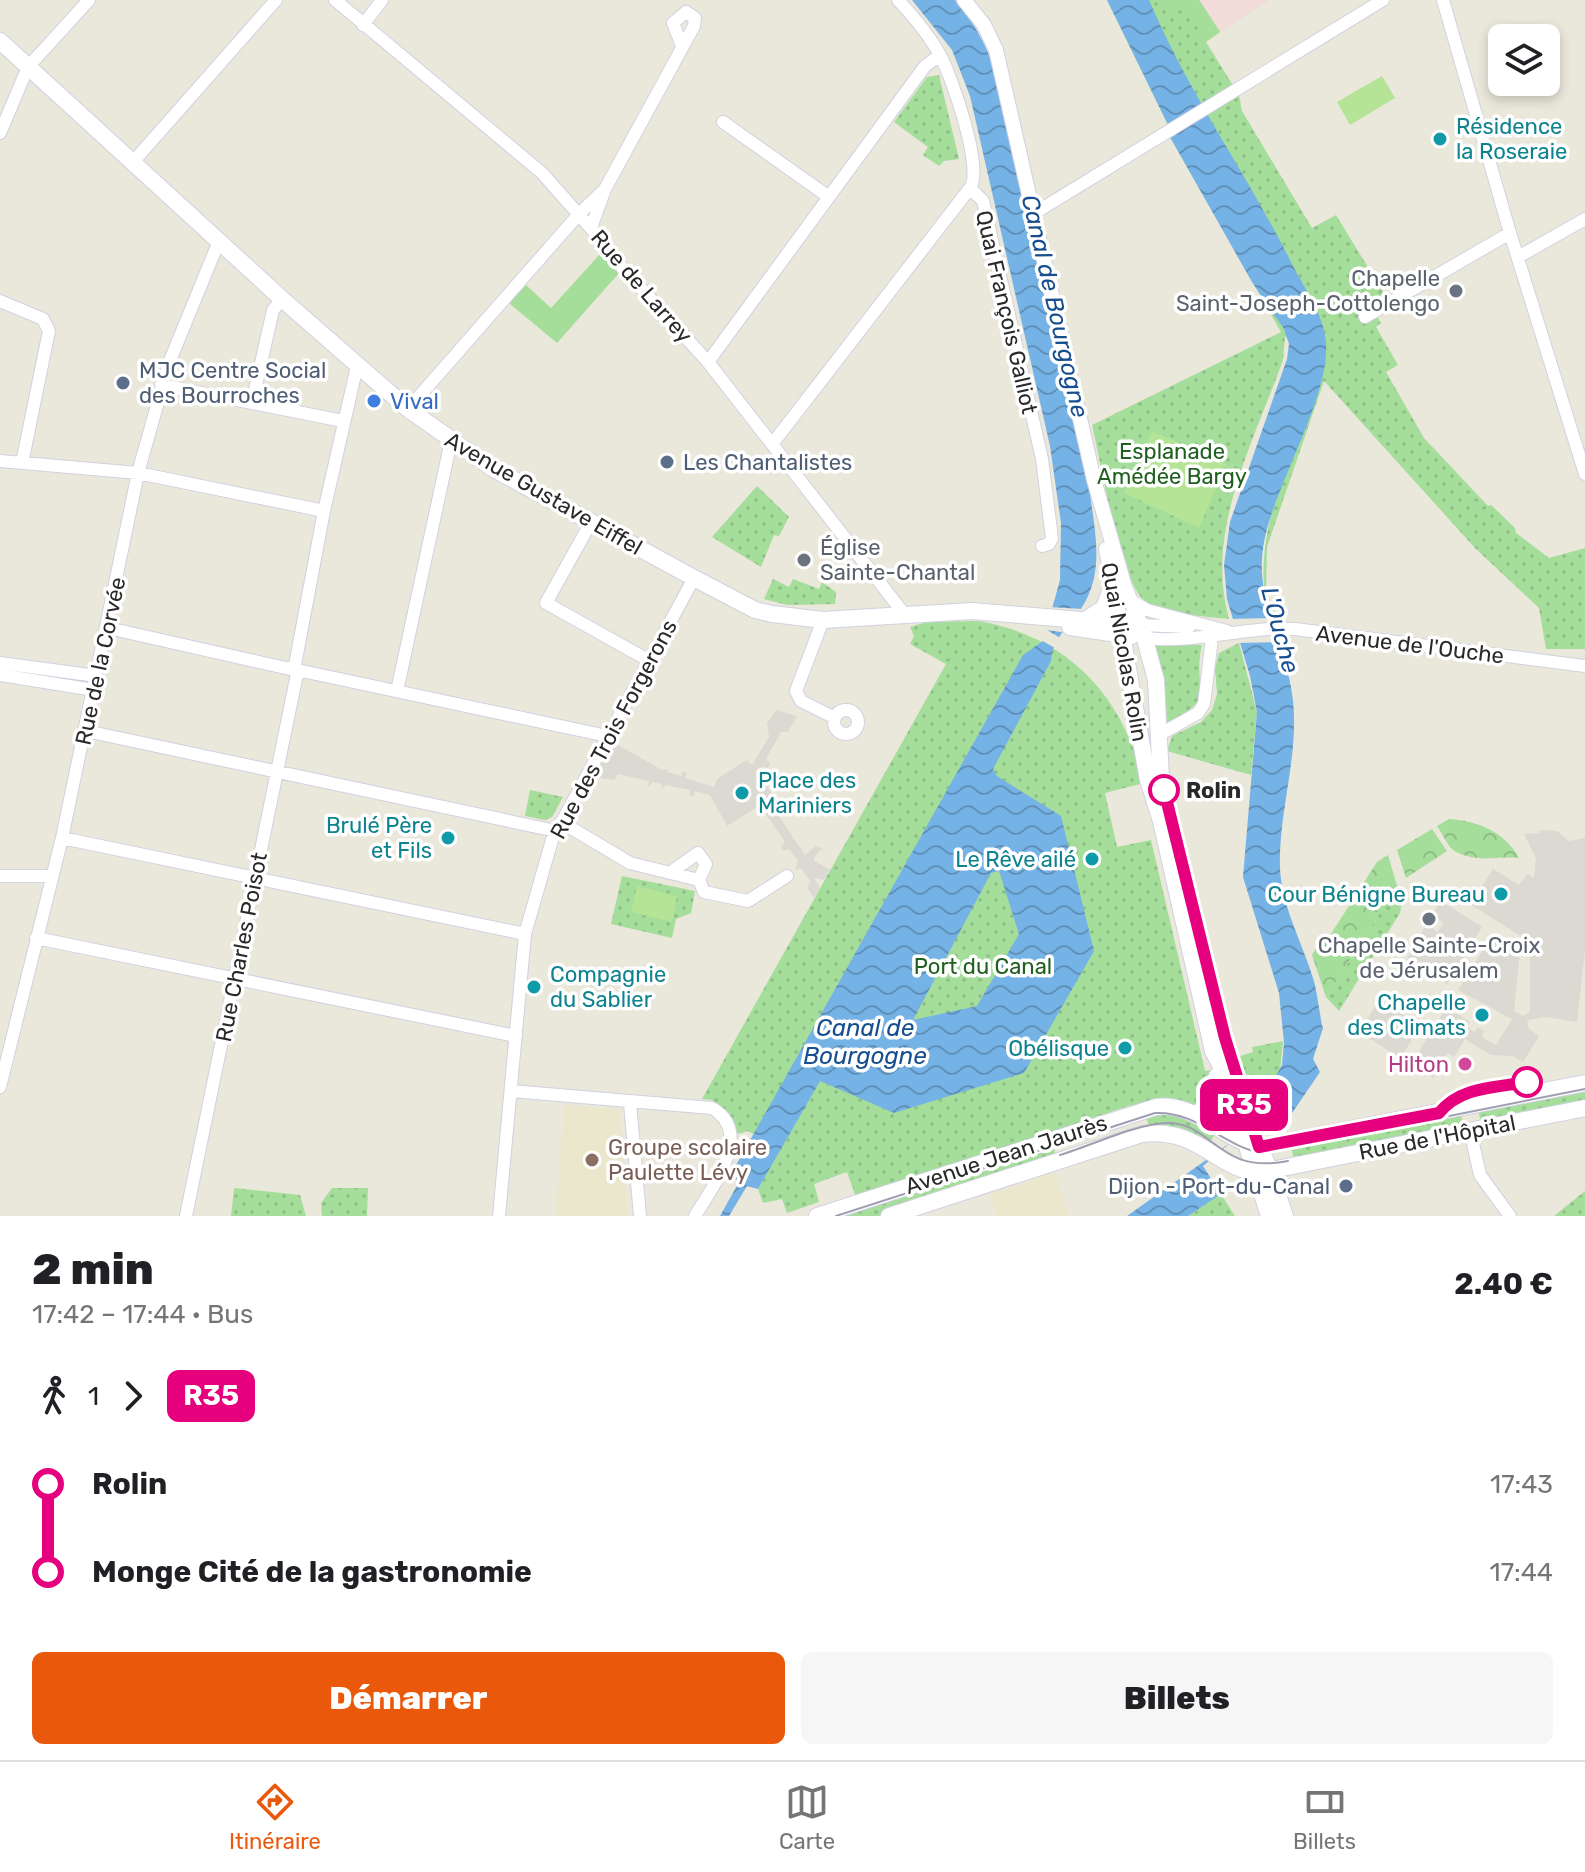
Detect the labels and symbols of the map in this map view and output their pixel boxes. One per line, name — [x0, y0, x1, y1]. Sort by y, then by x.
place label: Résidence la Roseraie — [1456, 113, 1567, 165]
marker: Résidence la Roseraie — [1431, 130, 1449, 148]
water label: Canal de Bourgogne — [1016, 192, 1094, 420]
street label: Quai François Galliot — [970, 208, 1043, 417]
street label: Rue de Larrey — [585, 224, 698, 348]
place label: Chapelle Saint-Joseph-Cottolengo — [1176, 265, 1440, 317]
marker: Chapelle Saint-Joseph-Cottolengo — [1447, 282, 1465, 300]
place label: MJC Centre Social des Bourroches — [139, 357, 326, 409]
marker: MJC Centre Social des Bourroches — [114, 374, 132, 392]
place label: Vival — [390, 388, 439, 415]
marker: Vival — [365, 392, 383, 410]
street label: Avenue Gustave Eiffel — [440, 426, 647, 561]
park label: Esplanade Amédée Bargy — [1097, 438, 1247, 490]
place label: Les Chantalistes — [683, 449, 852, 476]
marker: Les Chantalistes — [658, 453, 676, 471]
place label: Église Sainte-Chantal — [820, 534, 975, 586]
marker: Église Sainte-Chantal — [795, 551, 813, 569]
street label: Quai Nicolas Rolin — [1095, 560, 1154, 744]
street label: Rue de la Corvée — [69, 575, 131, 748]
water label: L'Ouche — [1255, 584, 1305, 676]
street label: Rue des Trois Forgerons — [544, 615, 683, 844]
street label: Avenue de l'Ouche — [1314, 620, 1506, 669]
place label: Place des Mariniers — [758, 767, 856, 819]
marker: Rolin — [1149, 775, 1179, 805]
place label: Rolin — [1186, 777, 1241, 804]
marker: Place des Mariniers — [733, 784, 751, 802]
place label: Brulé Père et Fils — [326, 812, 432, 864]
marker: Brulé Père et Fils — [439, 829, 457, 847]
place label: Le Rêve ailé — [955, 846, 1076, 873]
street label: Rue Charles Poisot — [210, 850, 273, 1044]
marker: Le Rêve ailé — [1083, 850, 1101, 868]
place label: Cour Bénigne Bureau — [1268, 881, 1485, 908]
marker: Cour Bénigne Bureau — [1492, 885, 1510, 903]
marker: Chapelle Sainte-Croix de Jérusalem — [1420, 910, 1438, 928]
place label: Chapelle Sainte-Croix de Jérusalem — [1318, 932, 1540, 984]
park label: Port du Canal — [914, 953, 1052, 980]
place label: Compagnie du Sablier — [550, 961, 666, 1013]
marker: Compagnie du Sablier — [525, 978, 543, 996]
place label: Chapelle des Climats — [1347, 989, 1466, 1041]
marker: Chapelle des Climats — [1473, 1006, 1491, 1024]
water label: Canal de Bourgogne — [803, 1014, 927, 1070]
place label: Obélisque — [1008, 1035, 1109, 1062]
marker: Obélisque — [1116, 1039, 1134, 1057]
place label: Hilton — [1388, 1051, 1449, 1078]
marker: Hilton — [1456, 1055, 1474, 1073]
unlabelled marker — [1512, 1067, 1542, 1097]
line badge: R35 — [1198, 1079, 1290, 1131]
street label: Avenue Jean Jaurès — [902, 1109, 1110, 1200]
street label: Rue de l'Hôpital — [1356, 1109, 1518, 1166]
place label: Groupe scolaire Paulette Lévy — [608, 1134, 767, 1186]
marker: Groupe scolaire Paulette Lévy — [583, 1151, 601, 1169]
place label: Dijon - Port-du-Canal — [1108, 1173, 1330, 1200]
marker: Dijon - Port-du-Canal — [1337, 1177, 1355, 1195]

